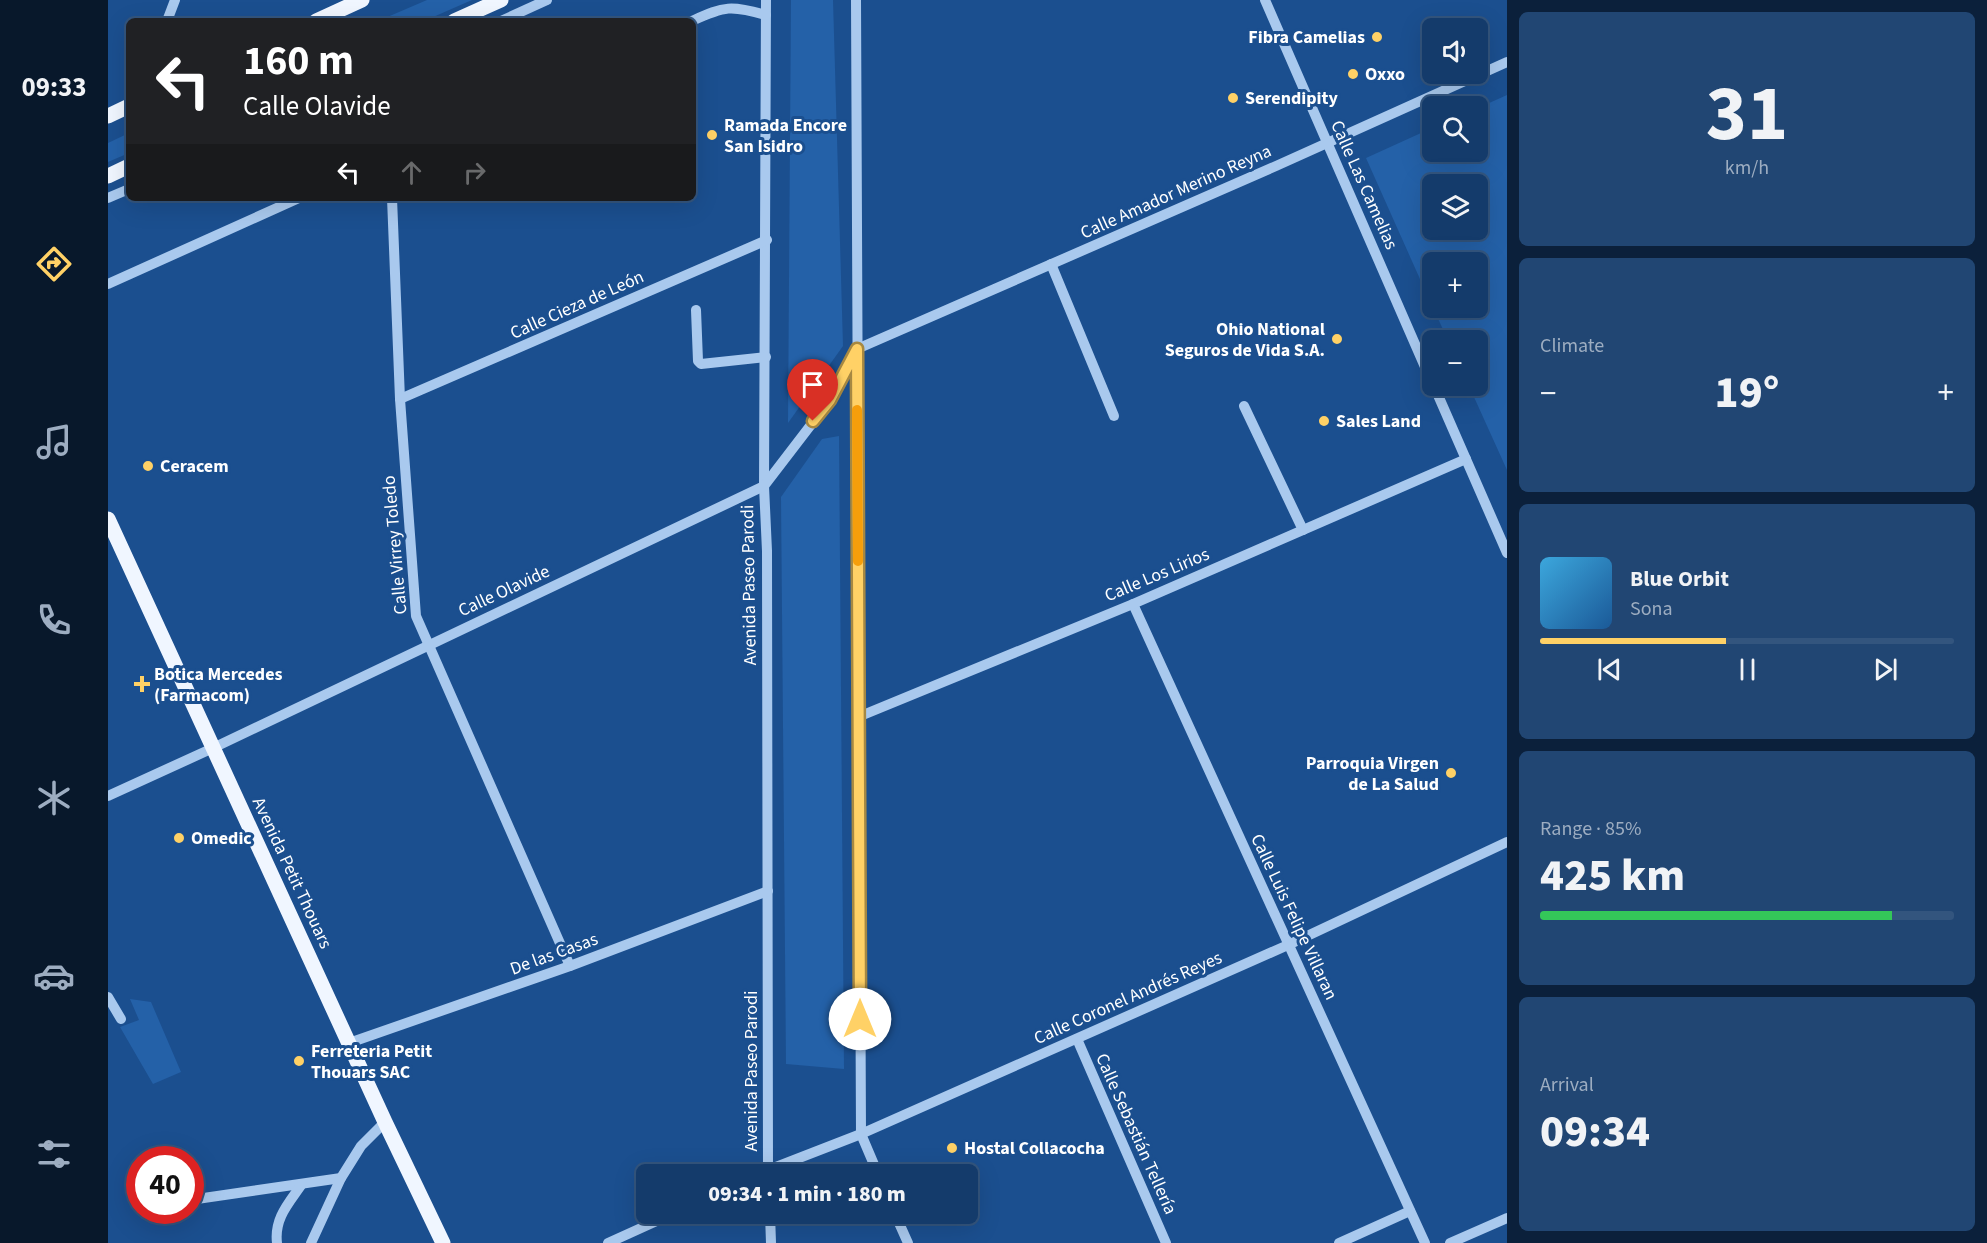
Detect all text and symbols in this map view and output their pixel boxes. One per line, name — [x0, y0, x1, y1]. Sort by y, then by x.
map controls — [1422, 18, 1488, 396]
button: sound — [1422, 18, 1488, 84]
place label: Fibra Camelias — [1248, 25, 1365, 50]
marker: Fibra Camelias — [1370, 30, 1384, 44]
text: 160 m — [243, 31, 354, 91]
icon: left — [144, 42, 222, 120]
text: 31 — [1706, 59, 1788, 170]
place label: Oxxo — [1365, 62, 1405, 87]
marker: Oxxo — [1346, 67, 1360, 81]
text: 09:33 — [21, 68, 87, 107]
place label: Serendipity — [1245, 86, 1338, 111]
text: Calle Olavide — [243, 87, 391, 126]
marker: Serendipity — [1226, 91, 1240, 105]
button: search — [1422, 96, 1488, 162]
place label: Ramada Encore San Isidro — [724, 113, 847, 159]
street label: Calle Las Camelias — [1324, 116, 1404, 254]
marker: Ramada Encore San Isidro — [705, 128, 719, 142]
street label: Calle Amador Merino Reyna — [1076, 139, 1276, 245]
text: km/h — [1725, 154, 1769, 182]
icon: left — [332, 156, 365, 189]
icon: ahead — [395, 156, 428, 189]
icon: right — [458, 156, 491, 189]
button: layers — [1422, 174, 1488, 240]
icon: directions — [33, 243, 75, 285]
button: + — [1422, 252, 1488, 318]
street label: Calle Cieza de León — [506, 264, 648, 346]
place label: Ohio National Seguros de Vida S.A. — [1165, 317, 1325, 363]
button: − — [1422, 330, 1488, 396]
marker: Ohio National Seguros de Vida S.A. — [1330, 332, 1344, 346]
text: Climate — [1540, 332, 1604, 360]
pin — [787, 359, 838, 421]
text: 19° — [1715, 361, 1779, 425]
icon: arrive — [796, 368, 829, 401]
text: − — [1540, 370, 1556, 417]
text: + — [1938, 370, 1954, 417]
place label: Sales Land — [1336, 409, 1421, 434]
marker: Sales Land — [1317, 414, 1331, 428]
icon: music — [33, 421, 75, 463]
place label: Ceracem — [160, 454, 229, 479]
marker: Ceracem — [141, 459, 155, 473]
street label: Calle Virrey Toledo — [376, 474, 414, 616]
street label: Avenida Paseo Parodi — [735, 504, 763, 666]
street label: Calle Los Lirios — [1101, 542, 1213, 608]
street label: Calle Olavide — [454, 559, 554, 623]
text: Blue Orbit — [1630, 563, 1729, 595]
text: Sona — [1630, 595, 1673, 623]
icon: phone — [33, 599, 75, 641]
icon: previous — [1593, 653, 1626, 686]
icon: pause — [1731, 653, 1764, 686]
icon: next — [1869, 653, 1902, 686]
place label: Botica Mercedes (Farmacom) — [154, 662, 283, 708]
marker: Botica Mercedes (Farmacom) — [135, 677, 149, 691]
place label: Parroquia Virgen de La Salud — [1306, 751, 1439, 797]
marker: Parroquia Virgen de La Salud — [1444, 766, 1458, 780]
icon: climate — [33, 777, 75, 819]
street label: Avenida Petit Thouars — [246, 793, 338, 953]
text: Range · 85% — [1540, 815, 1641, 843]
place label: Omedic — [191, 826, 252, 851]
street label: Calle Luis Felipe Villaran — [1244, 830, 1344, 1004]
marker: Omedic — [172, 831, 186, 845]
text: 425 km — [1540, 844, 1685, 908]
street label: De las Casas — [507, 927, 601, 981]
street label: Calle Coronel Andrés Reyes — [1030, 945, 1226, 1051]
icon: car — [33, 955, 75, 997]
position arrow — [828, 987, 892, 1051]
street label: Avenida Paseo Parodi — [739, 991, 764, 1151]
place label: Ferreteria Petit Thouars SAC — [311, 1039, 432, 1085]
street label: Calle Sebastián Tellería — [1089, 1050, 1183, 1218]
marker: Ferreteria Petit Thouars SAC — [292, 1054, 306, 1068]
text: Arrival — [1540, 1071, 1594, 1099]
text: 09:34 — [1540, 1100, 1650, 1164]
icon: filters — [33, 1133, 75, 1175]
place label: Hostal Collacocha — [964, 1136, 1105, 1161]
marker: Hostal Collacocha — [945, 1141, 959, 1155]
speed limit sign: 40 — [126, 1146, 204, 1224]
text: 09:34 · 1 min · 180 m — [708, 1178, 906, 1210]

